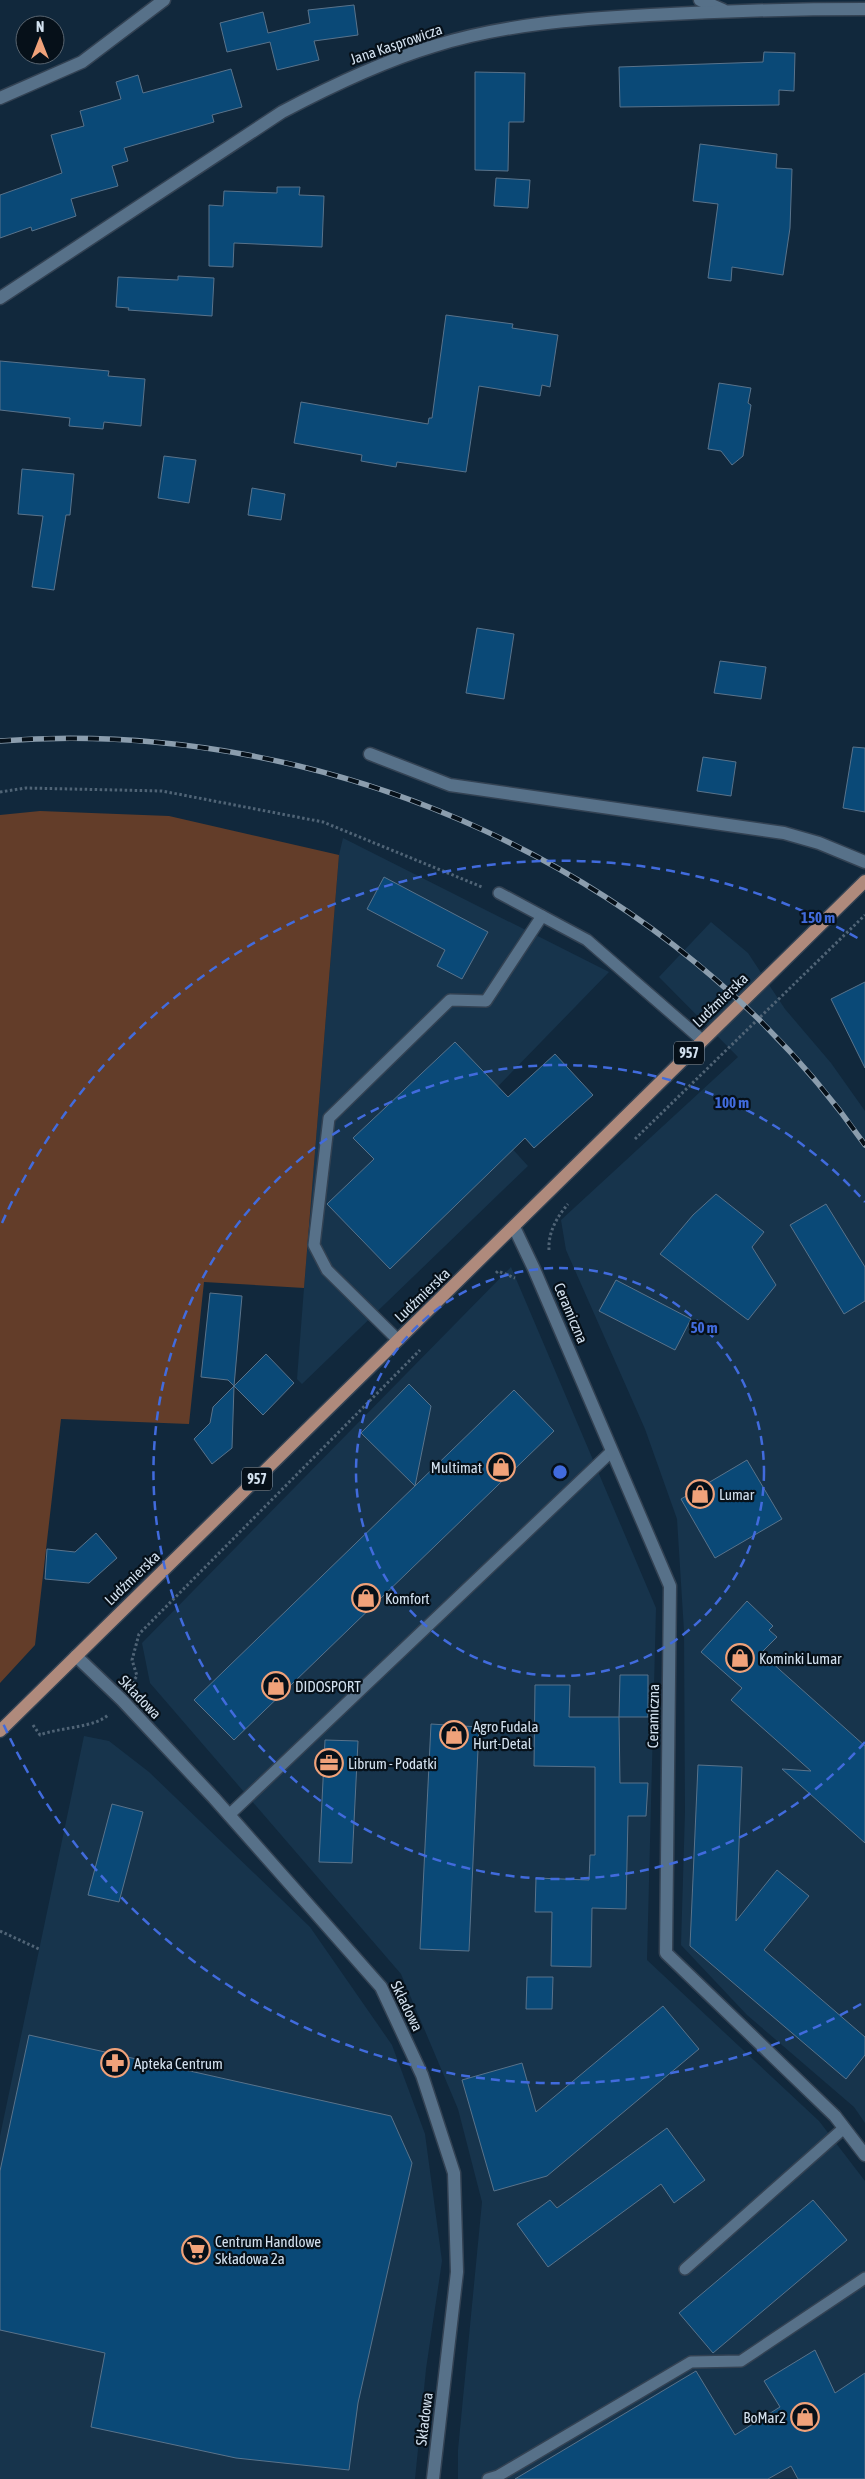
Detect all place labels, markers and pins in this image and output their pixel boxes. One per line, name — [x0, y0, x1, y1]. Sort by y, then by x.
shop icon: Multimat — [486, 1452, 516, 1482]
place label: Multimat — [431, 1459, 482, 1476]
centre of rings — [551, 1463, 569, 1481]
shop icon: Lumar — [685, 1479, 715, 1509]
place label: Lumar — [719, 1486, 755, 1503]
shop icon: Komfort — [351, 1583, 381, 1613]
place label: Komfort — [385, 1590, 430, 1607]
shop icon: Kominki Lumar — [725, 1643, 755, 1673]
place label: Kominki Lumar — [759, 1650, 842, 1667]
shop icon: DIDOSPORT — [261, 1671, 291, 1701]
place label: DIDOSPORT — [295, 1678, 361, 1695]
place label: Agro Fudala Hurt-Detal — [473, 1718, 539, 1752]
shop icon: Agro Fudala Hurt-Detal — [439, 1720, 469, 1750]
office icon: Librum - Podatki — [314, 1748, 344, 1778]
place label: Librum - Podatki — [348, 1755, 437, 1772]
pharmacy icon: Apteka Centrum — [100, 2048, 130, 2078]
place label: Apteka Centrum — [134, 2055, 223, 2072]
place label: Centrum Handlowe Składowa 2a — [215, 2233, 321, 2267]
supermarket icon: Centrum Handlowe Składowa 2a — [181, 2235, 211, 2265]
shop icon: BoMar2 — [790, 2402, 820, 2432]
place label: BoMar2 — [743, 2409, 786, 2426]

